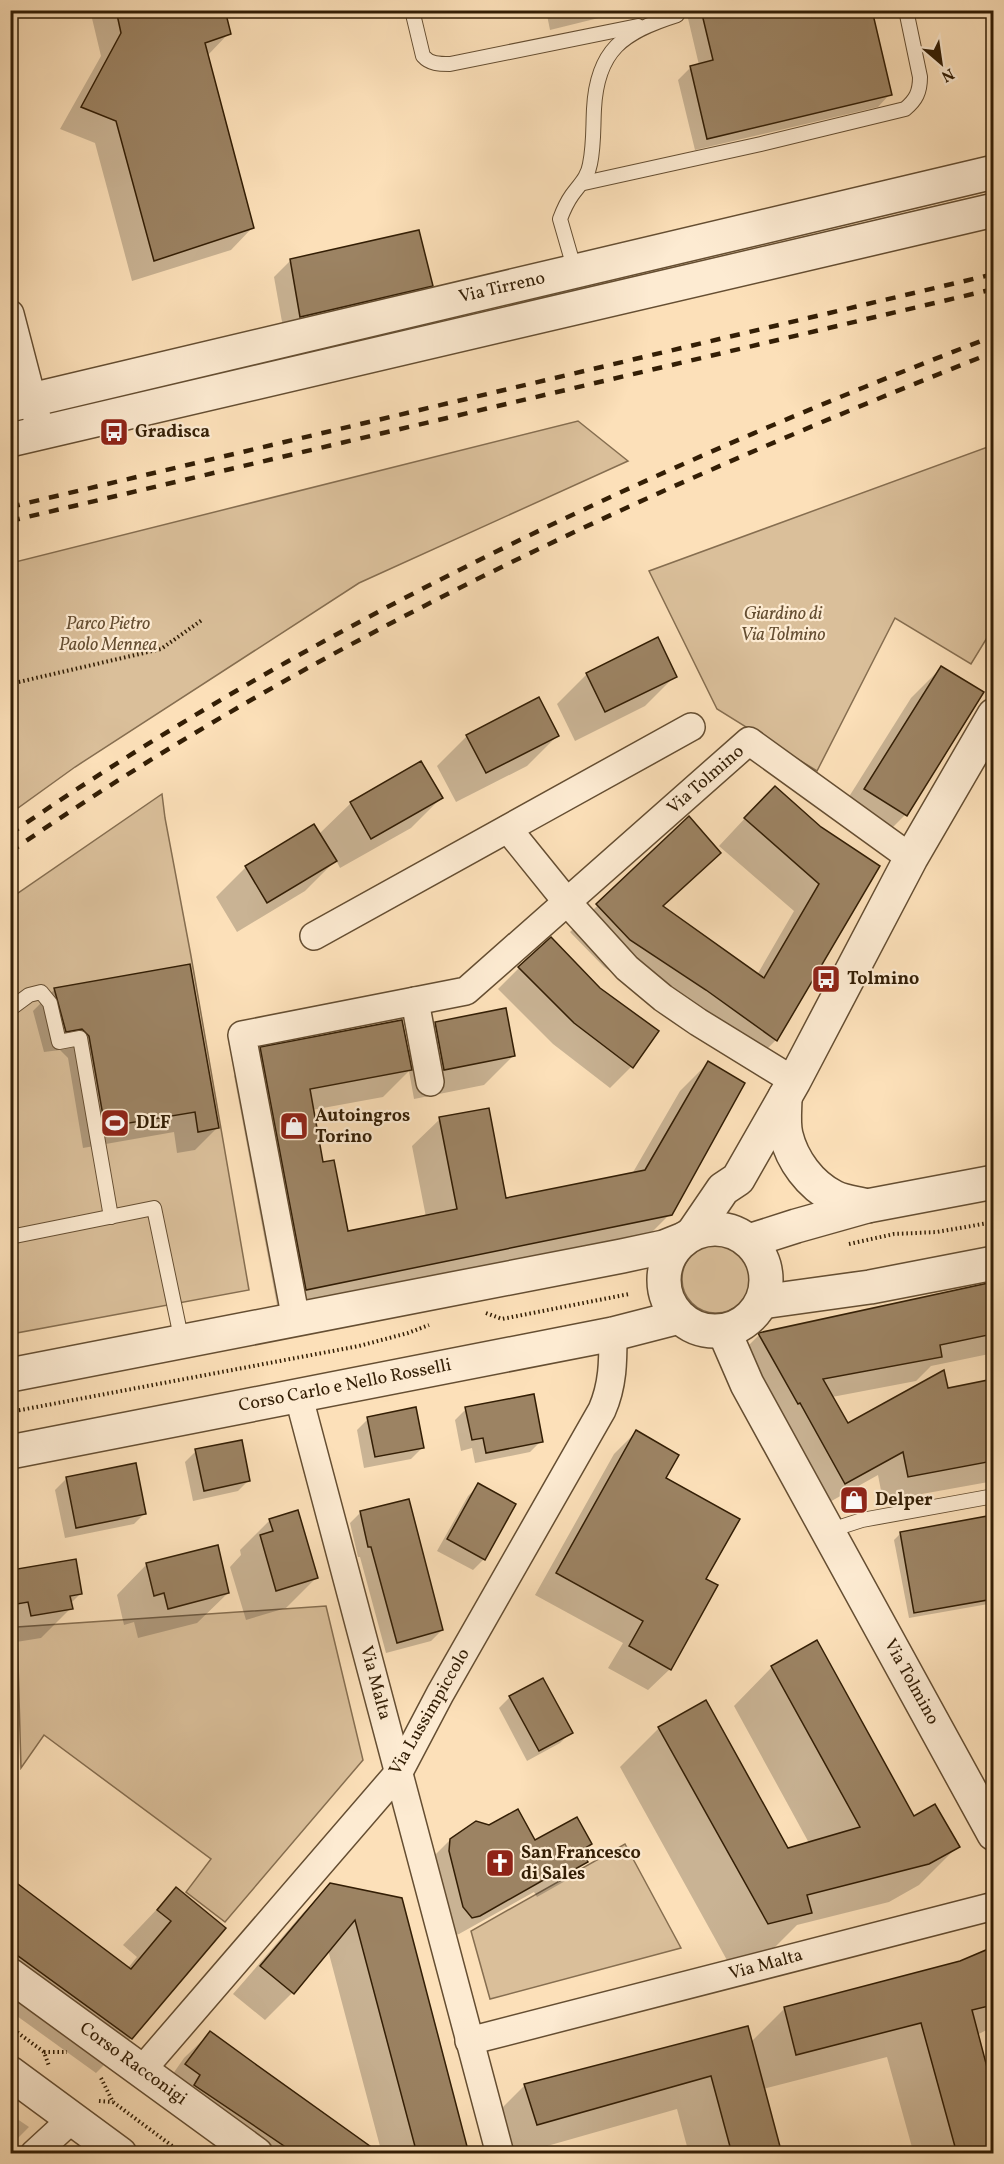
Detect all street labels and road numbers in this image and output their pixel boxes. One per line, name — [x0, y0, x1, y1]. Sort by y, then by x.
street label: Via Tirreno — [456, 266, 548, 310]
street label: Via Tolmino — [662, 740, 750, 820]
street label: Corso Carlo e Nello Rosselli — [237, 1353, 453, 1419]
street label: Via Tolmino — [877, 1635, 945, 1729]
street label: Via Malta — [353, 1643, 397, 1723]
street label: Via Lussimpiccolo — [384, 1644, 476, 1780]
street label: Via Malta — [726, 1943, 806, 1987]
street label: Corso Racconigi — [74, 2016, 192, 2112]

